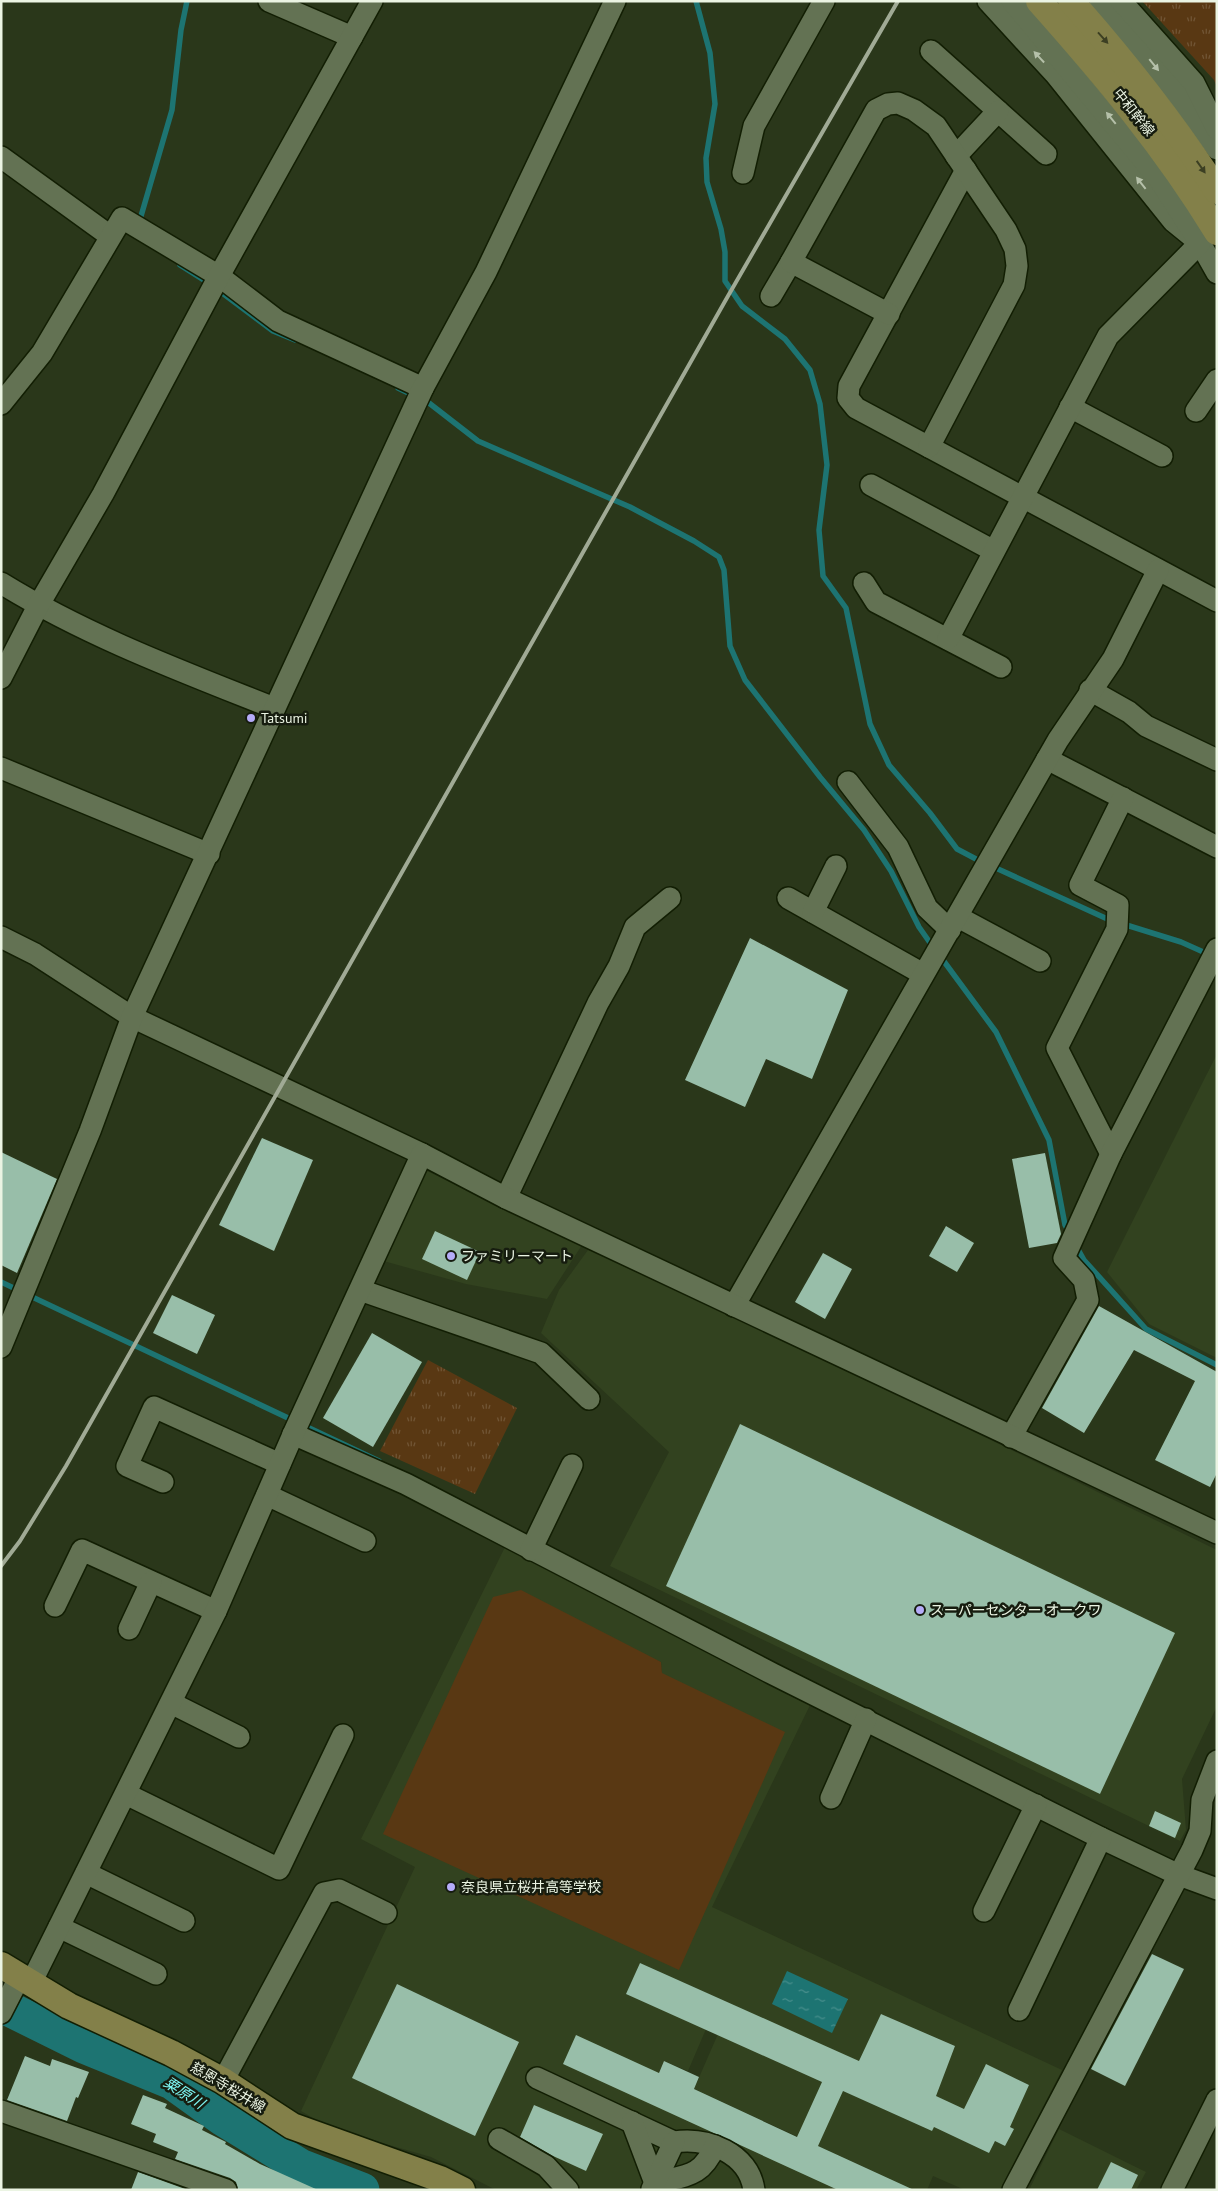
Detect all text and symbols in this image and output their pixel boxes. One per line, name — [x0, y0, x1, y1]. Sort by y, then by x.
one-way arrow — [1097, 31, 1109, 43]
one-way arrow — [1033, 51, 1045, 63]
one-way arrow — [1149, 59, 1160, 72]
street label: 中和幹線 — [1109, 85, 1159, 139]
one-way arrow — [1105, 112, 1116, 125]
one-way arrow — [1196, 161, 1206, 174]
one-way arrow — [1136, 177, 1147, 190]
place label: Tatsumi — [261, 709, 308, 727]
marker: Tatsumi — [245, 712, 257, 724]
place label: ファミリーマート — [461, 1247, 573, 1265]
marker: ファミリーマート — [445, 1250, 457, 1262]
place label: スーパーセンター オークワ — [930, 1601, 1102, 1619]
marker: スーパーセンター オークワ — [914, 1604, 926, 1616]
place label: 奈良県立桜井高等学校 — [461, 1878, 601, 1896]
marker: 奈良県立桜井高等学校 — [445, 1881, 457, 1893]
street label: 慈恩寺桜井線 — [187, 2058, 269, 2116]
water label: 粟原川 — [160, 2072, 210, 2114]

